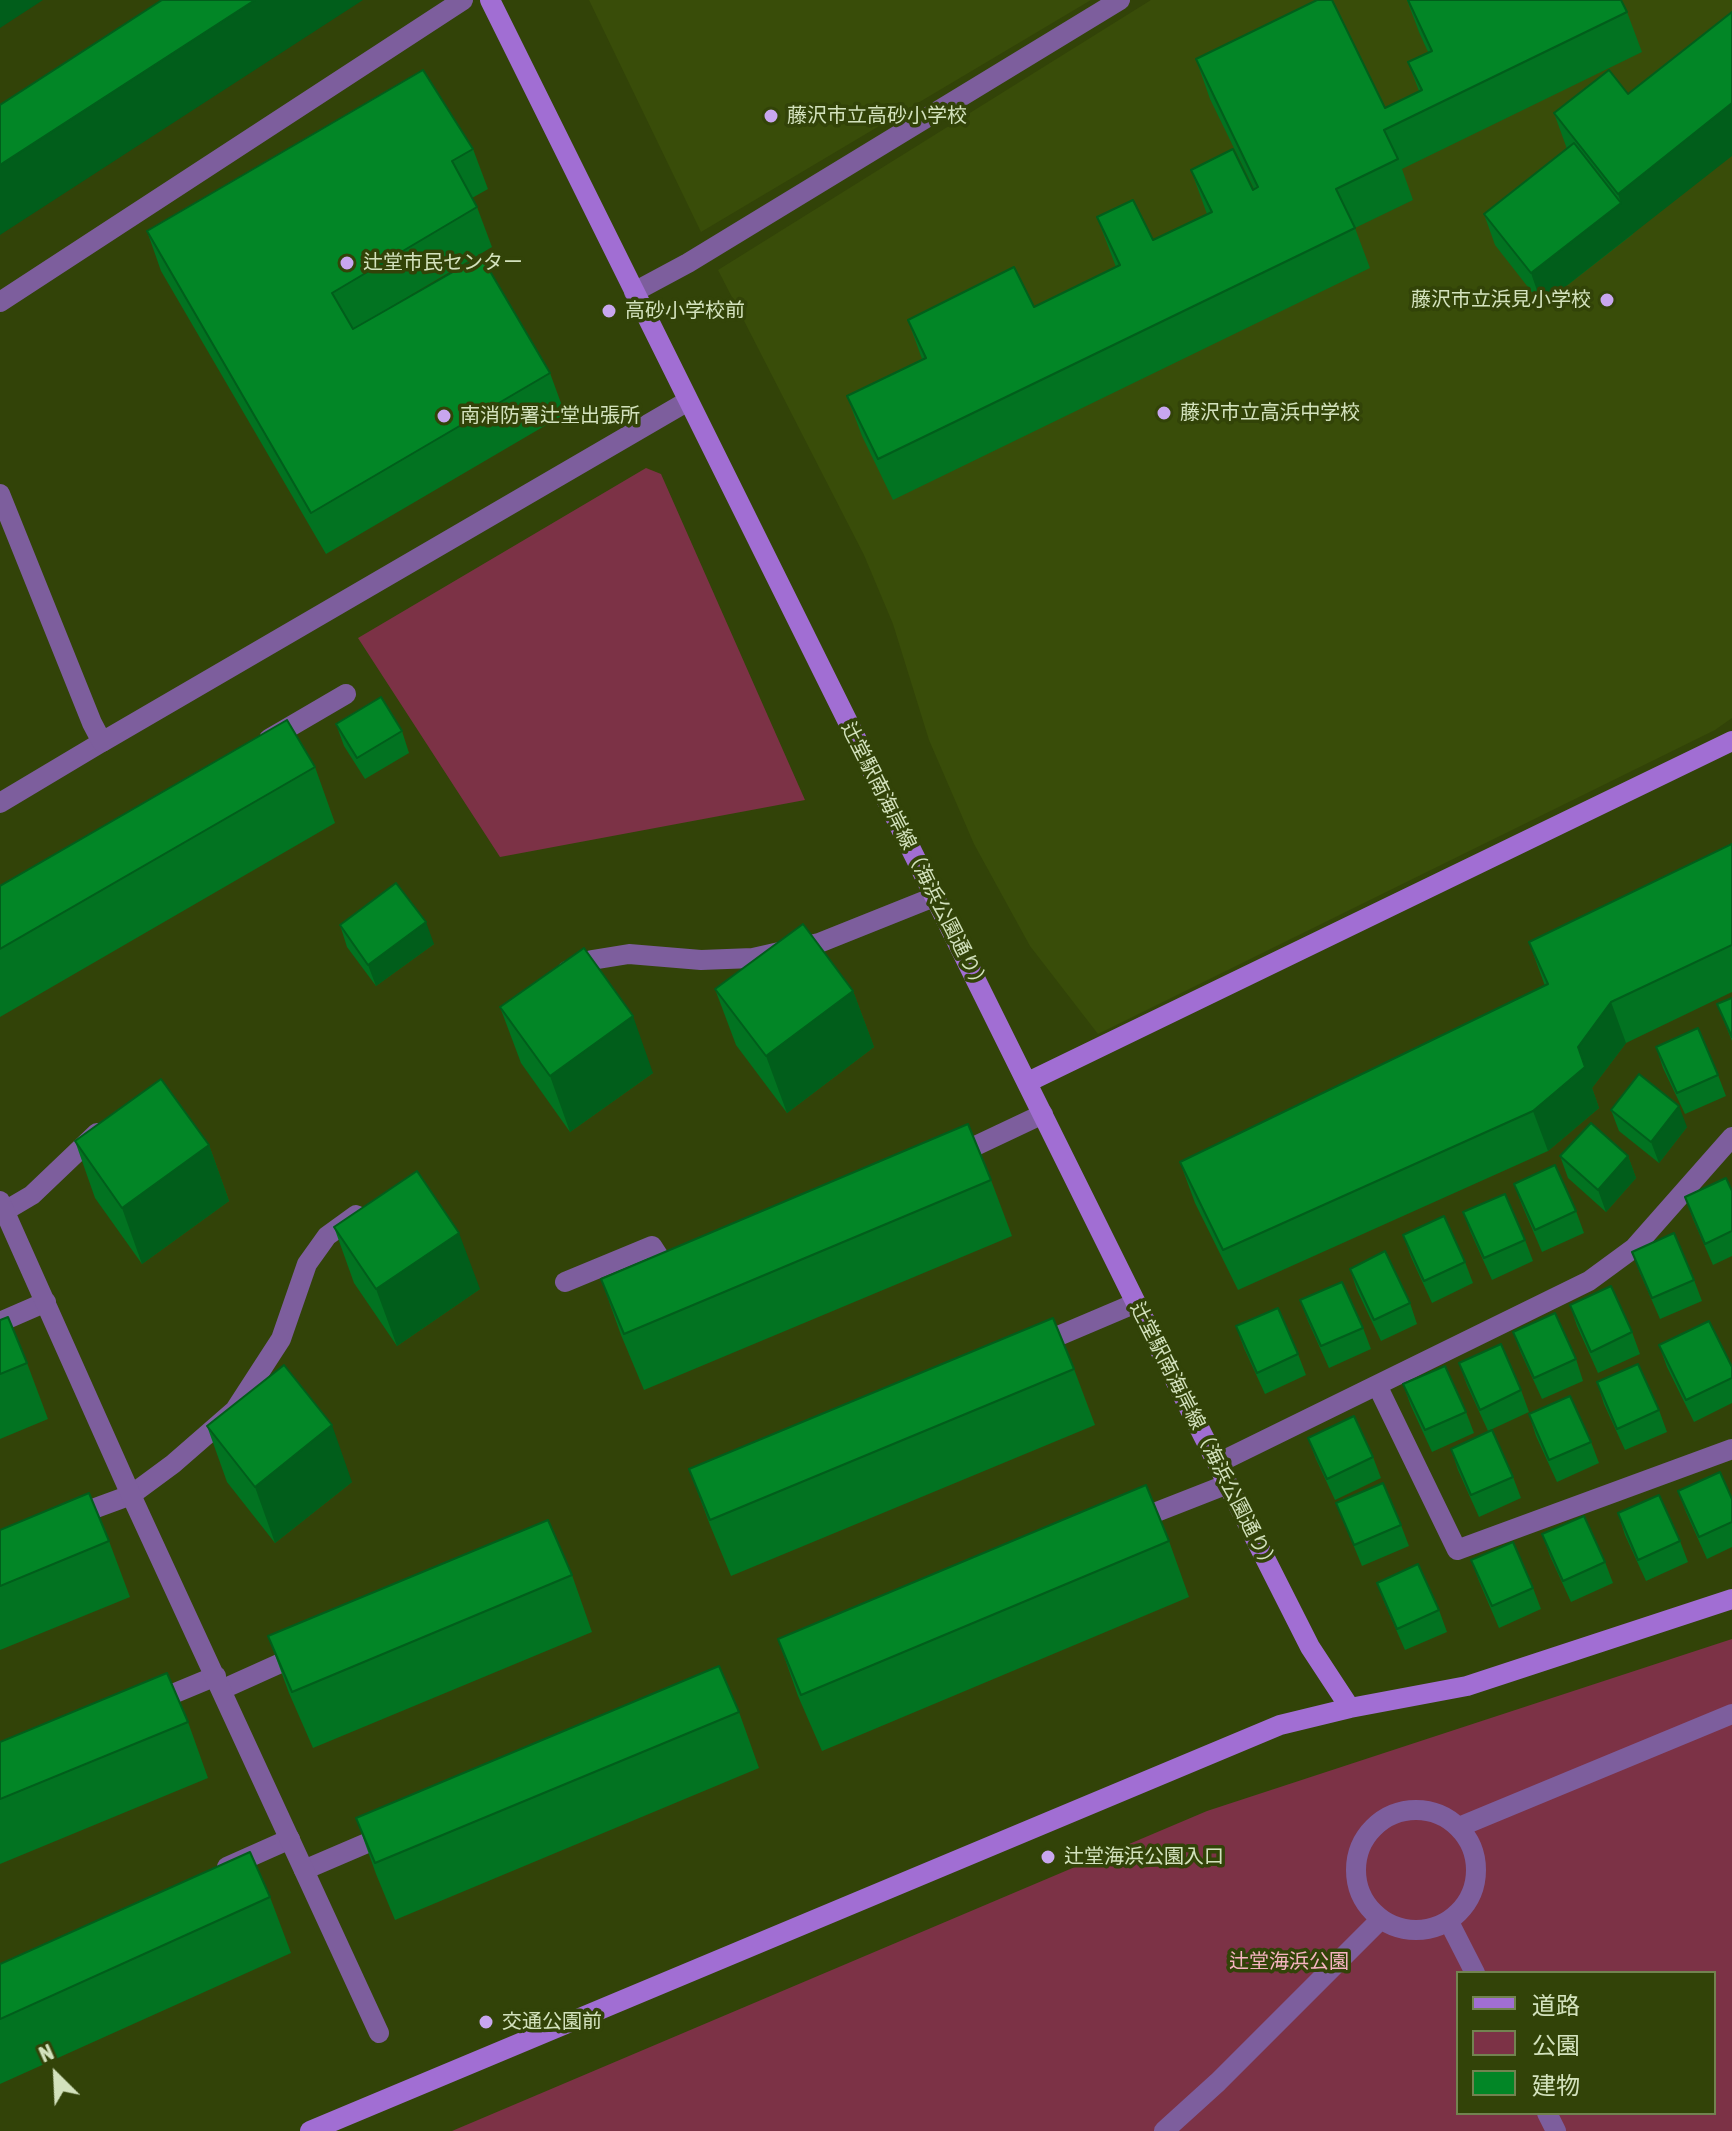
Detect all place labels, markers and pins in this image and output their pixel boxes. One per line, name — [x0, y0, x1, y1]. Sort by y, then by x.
place label: 藤沢市立高砂小学校 — [787, 104, 967, 128]
marker: 藤沢市立高砂小学校 — [762, 107, 780, 125]
place label: 辻堂市民センター — [363, 251, 523, 275]
marker: 辻堂市民センター — [338, 254, 356, 272]
place label: 藤沢市立浜見小学校 — [1411, 288, 1591, 312]
marker: 藤沢市立浜見小学校 — [1598, 291, 1616, 309]
place label: 高砂小学校前 — [625, 299, 745, 323]
marker: 高砂小学校前 — [600, 302, 618, 320]
place label: 藤沢市立高浜中学校 — [1180, 401, 1360, 425]
place label: 南消防署辻堂出張所 — [460, 404, 640, 428]
marker: 藤沢市立高浜中学校 — [1155, 404, 1173, 422]
marker: 南消防署辻堂出張所 — [435, 407, 453, 425]
place label: 辻堂海浜公園入口 — [1064, 1845, 1224, 1869]
marker: 辻堂海浜公園入口 — [1039, 1848, 1057, 1866]
place label: 交通公園前 — [502, 2010, 602, 2034]
marker: 交通公園前 — [477, 2013, 495, 2031]

